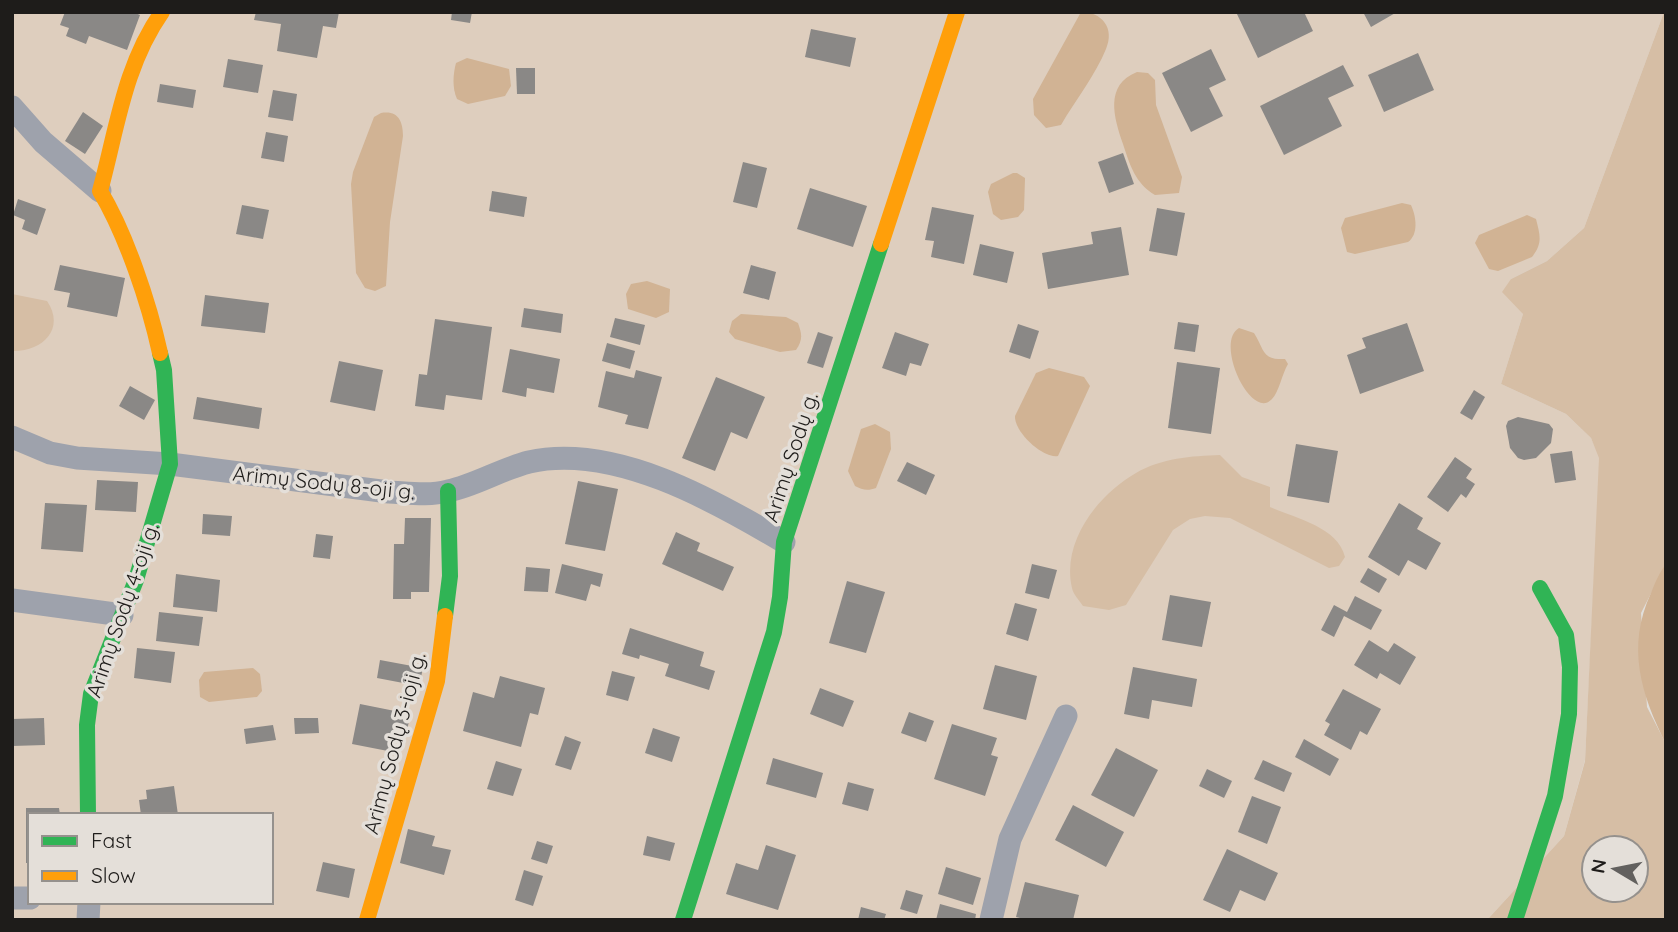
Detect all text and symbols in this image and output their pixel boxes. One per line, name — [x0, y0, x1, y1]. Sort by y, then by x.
street label: Arimų Sodų g. — [757, 389, 823, 525]
street label: Arimų Sodų 8-oji g. — [232, 459, 416, 505]
street label: Arimų Sodų 4-oji g. — [80, 519, 164, 701]
street label: Arimų Sodų 3-ioji g. — [357, 649, 431, 837]
legend — [28, 813, 273, 904]
text: Fast — [91, 827, 132, 853]
north arrow — [1580, 834, 1650, 904]
text: N — [1585, 857, 1611, 875]
text: Slow — [91, 862, 136, 888]

